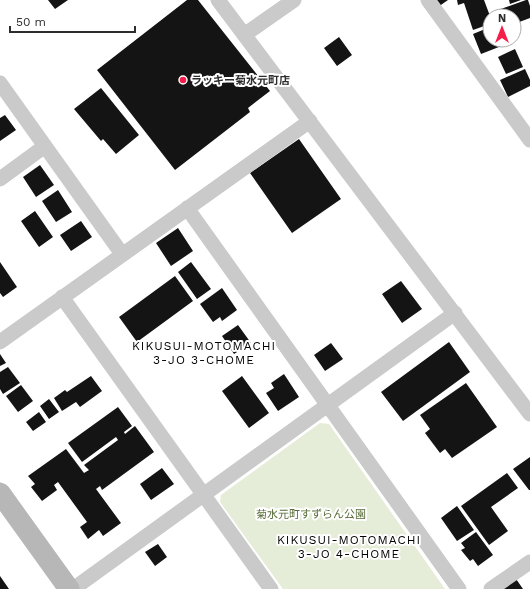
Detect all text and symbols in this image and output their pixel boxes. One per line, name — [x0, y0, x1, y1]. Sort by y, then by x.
scale bar — [10, 8, 135, 34]
north arrow — [482, 8, 522, 48]
text: N — [498, 12, 506, 25]
text: 50 m — [16, 15, 46, 29]
place label: ラッキー菊水元町店 — [191, 74, 290, 87]
marker: ラッキー菊水元町店 — [178, 75, 188, 85]
district label: KIKUSUI-MOTOMACHI 3-JO 3-CHOME — [132, 339, 276, 367]
park label: 菊水元町すずらん公園 — [256, 508, 366, 521]
district label: KIKUSUI-MOTOMACHI 3-JO 4-CHOME — [277, 533, 421, 561]

